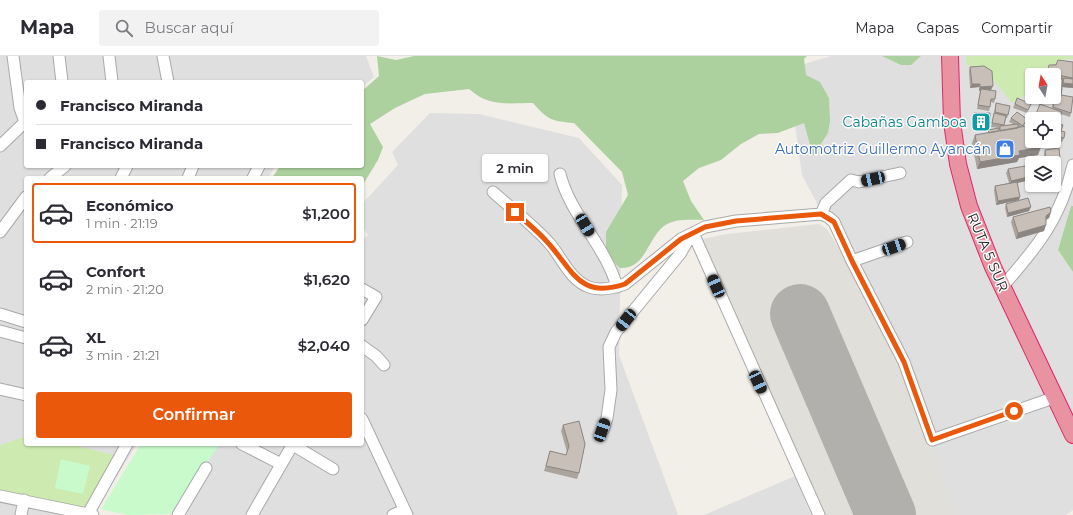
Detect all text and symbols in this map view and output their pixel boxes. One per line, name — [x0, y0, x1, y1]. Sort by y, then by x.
search box — [99, 10, 379, 46]
text: Mapa — [20, 16, 75, 39]
icon: search — [113, 17, 135, 39]
text: Buscar aquí — [145, 18, 234, 37]
text: Mapa — [855, 19, 895, 37]
text: Capas — [917, 19, 959, 37]
text: Compartir — [981, 19, 1053, 37]
north arrow — [1025, 68, 1061, 104]
map controls — [1025, 68, 1061, 192]
text: Francisco Miranda — [60, 96, 203, 115]
building icon: Cabañas Gamboa — [970, 111, 992, 133]
button: locate — [1025, 112, 1061, 148]
place label: Cabañas Gamboa — [843, 113, 967, 131]
text: Francisco Miranda — [60, 134, 203, 153]
shop icon: Automotriz Guillermo Ayancán — [994, 138, 1016, 160]
place label: Automotriz Guillermo Ayancán — [775, 140, 991, 158]
callout: 2 min — [482, 154, 548, 182]
button: layers — [1025, 156, 1061, 192]
text: 2 min — [496, 160, 534, 176]
car — [860, 171, 886, 187]
icon: car — [38, 195, 74, 231]
text: Económico — [86, 196, 174, 215]
route end — [506, 203, 524, 221]
text: $1,200 — [302, 204, 350, 223]
street label: RUTA 5 SUR — [963, 210, 1013, 294]
car — [574, 212, 596, 238]
text: 1 min · 21:19 — [86, 215, 158, 231]
car — [881, 237, 907, 257]
icon: car — [38, 261, 74, 297]
text: Confort — [86, 262, 146, 281]
text: $1,620 — [303, 270, 350, 289]
car — [706, 273, 726, 299]
text: 2 min · 21:20 — [86, 281, 164, 297]
car — [614, 307, 638, 333]
icon: car — [38, 327, 74, 363]
text: XL — [86, 328, 105, 347]
text: $2,040 — [298, 336, 350, 355]
text: 3 min · 21:21 — [86, 347, 160, 363]
car — [747, 369, 769, 395]
button: Confirmar — [36, 392, 352, 438]
route start — [1005, 402, 1023, 420]
car — [592, 417, 612, 443]

